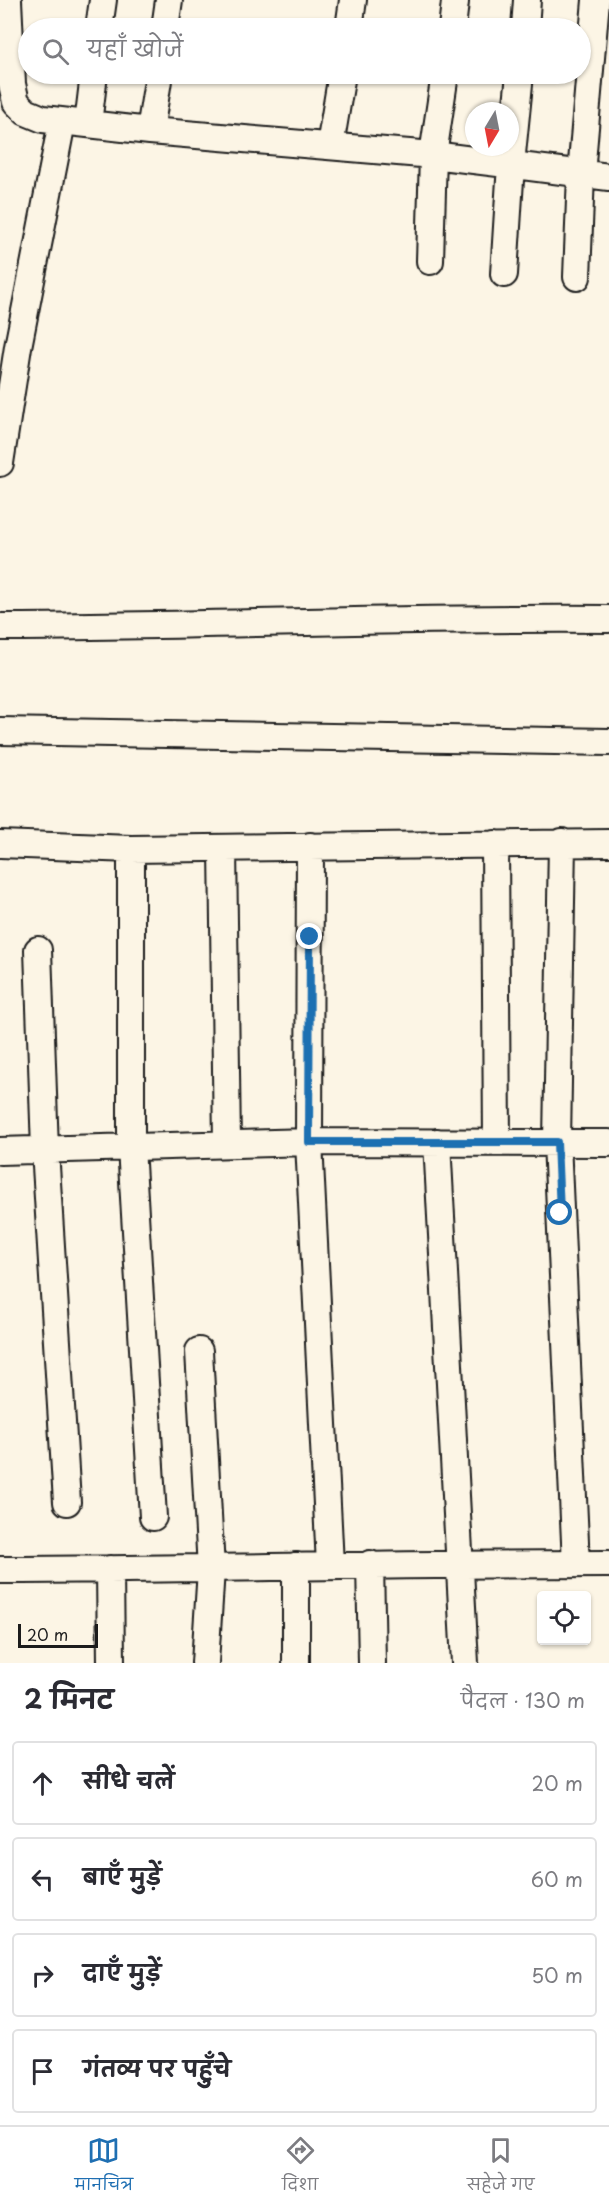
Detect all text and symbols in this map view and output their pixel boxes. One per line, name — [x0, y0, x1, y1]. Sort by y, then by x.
search box — [18, 18, 591, 84]
text: यहाँ खोजें — [87, 31, 183, 64]
icon: search — [39, 35, 72, 68]
north arrow — [465, 102, 519, 156]
route end — [296, 923, 322, 949]
route start — [546, 1199, 572, 1225]
map controls — [537, 1591, 591, 1645]
button: locate — [537, 1591, 591, 1645]
scale bar — [18, 1621, 98, 1648]
text: 20 m — [27, 1622, 68, 1646]
text: 2 मिनट — [24, 1679, 114, 1718]
text: पैदल · 130 m — [461, 1685, 585, 1715]
text: सीधे चलें — [83, 1763, 175, 1796]
icon: ahead — [26, 1767, 59, 1800]
text: 20 m — [531, 1768, 583, 1798]
text: बाएँ मुड़ें — [83, 1859, 162, 1892]
icon: left — [26, 1863, 59, 1896]
text: 60 m — [531, 1864, 583, 1894]
text: दाएँ मुड़ें — [83, 1955, 161, 1988]
icon: right — [26, 1959, 59, 1992]
text: 50 m — [531, 1960, 583, 1990]
text: गंतव्य पर पहुँचे — [83, 2051, 231, 2084]
icon: arrive — [26, 2055, 59, 2088]
tab: मानचित्र — [74, 2134, 133, 2202]
tab: दिशा — [282, 2134, 318, 2202]
tab: सहेजे गए — [467, 2134, 535, 2202]

